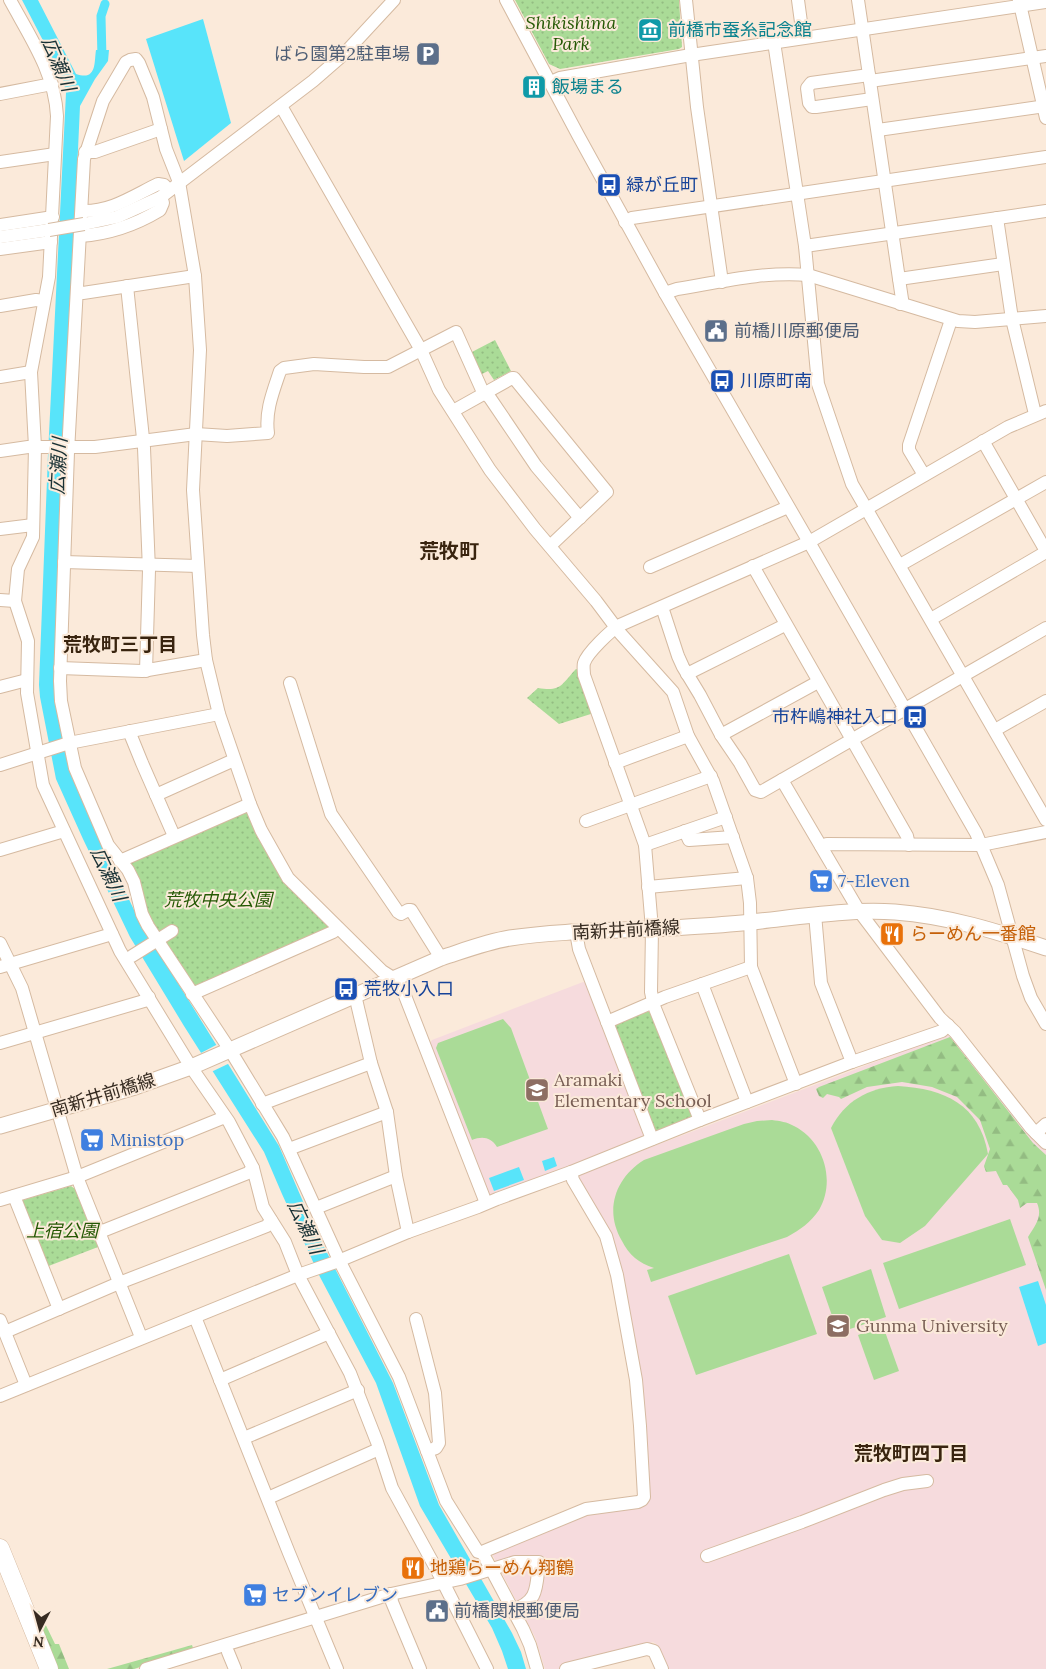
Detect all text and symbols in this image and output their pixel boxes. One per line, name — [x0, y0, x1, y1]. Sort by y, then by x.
park label: Shikishima Park — [526, 11, 617, 55]
museum icon: 前橋市蚕糸記念館 — [637, 17, 663, 43]
place label: 前橋市蚕糸記念館 — [668, 18, 812, 41]
water label: 広瀬川 — [37, 33, 82, 97]
parking icon: ばら園第2駐車場 — [415, 41, 441, 67]
place label: ばら園第2駐車場 — [274, 42, 410, 65]
building icon: 飯場まる — [521, 74, 547, 100]
place label: 飯場まる — [552, 75, 624, 98]
bus stop icon: 緑が丘町 — [596, 172, 622, 198]
place label: 緑が丘町 — [626, 173, 698, 196]
public building icon: 前橋川原郵便局 — [703, 318, 729, 344]
place label: 前橋川原郵便局 — [734, 319, 860, 342]
bus stop icon: 川原町南 — [709, 368, 735, 394]
place label: 川原町南 — [740, 369, 812, 392]
water label: 広瀬川 — [45, 435, 72, 495]
district label: 荒牧町 — [419, 538, 479, 563]
district label: 荒牧町三丁目 — [63, 632, 177, 656]
bus stop icon: 市杵嶋神社入口 — [902, 704, 928, 730]
place label: 市杵嶋神社入口 — [772, 705, 898, 728]
water label: 広瀬川 — [86, 843, 133, 907]
supermarket icon: 7-Eleven — [808, 868, 834, 894]
place label: 7-Eleven — [838, 869, 910, 892]
park label: 荒牧中央公園 — [164, 888, 275, 911]
street label: 南新井前橋線 — [571, 915, 681, 944]
restaurant icon: らーめん一番館 — [879, 921, 905, 947]
place label: らーめん一番館 — [910, 922, 1036, 945]
bus stop icon: 荒牧小入口 — [333, 976, 359, 1002]
place label: 荒牧小入口 — [364, 977, 454, 1000]
street label: 南新井前橋線 — [48, 1068, 158, 1121]
place label: Aramaki Elementary School — [553, 1068, 712, 1112]
school or university icon: Aramaki Elementary School — [524, 1077, 550, 1103]
supermarket icon: Ministop — [79, 1127, 105, 1153]
place label: Ministop — [110, 1128, 184, 1151]
water label: 広瀬川 — [283, 1196, 330, 1260]
park label: 上宿公園 — [26, 1219, 101, 1242]
school or university icon: Gunma University — [825, 1313, 851, 1339]
place label: Gunma University — [856, 1314, 1008, 1337]
district label: 荒牧町四丁目 — [854, 1441, 968, 1465]
restaurant icon: 地鶏らーめん翔鶴 — [400, 1555, 426, 1581]
place label: 地鶏らーめん翔鶴 — [430, 1556, 574, 1579]
supermarket icon: セブンイレブン — [242, 1582, 268, 1608]
place label: セブンイレブン — [272, 1583, 398, 1606]
public building icon: 前橋関根郵便局 — [424, 1598, 450, 1624]
place label: 前橋関根郵便局 — [454, 1599, 580, 1622]
north arrow — [15, 1604, 65, 1654]
text: N — [32, 1632, 45, 1651]

